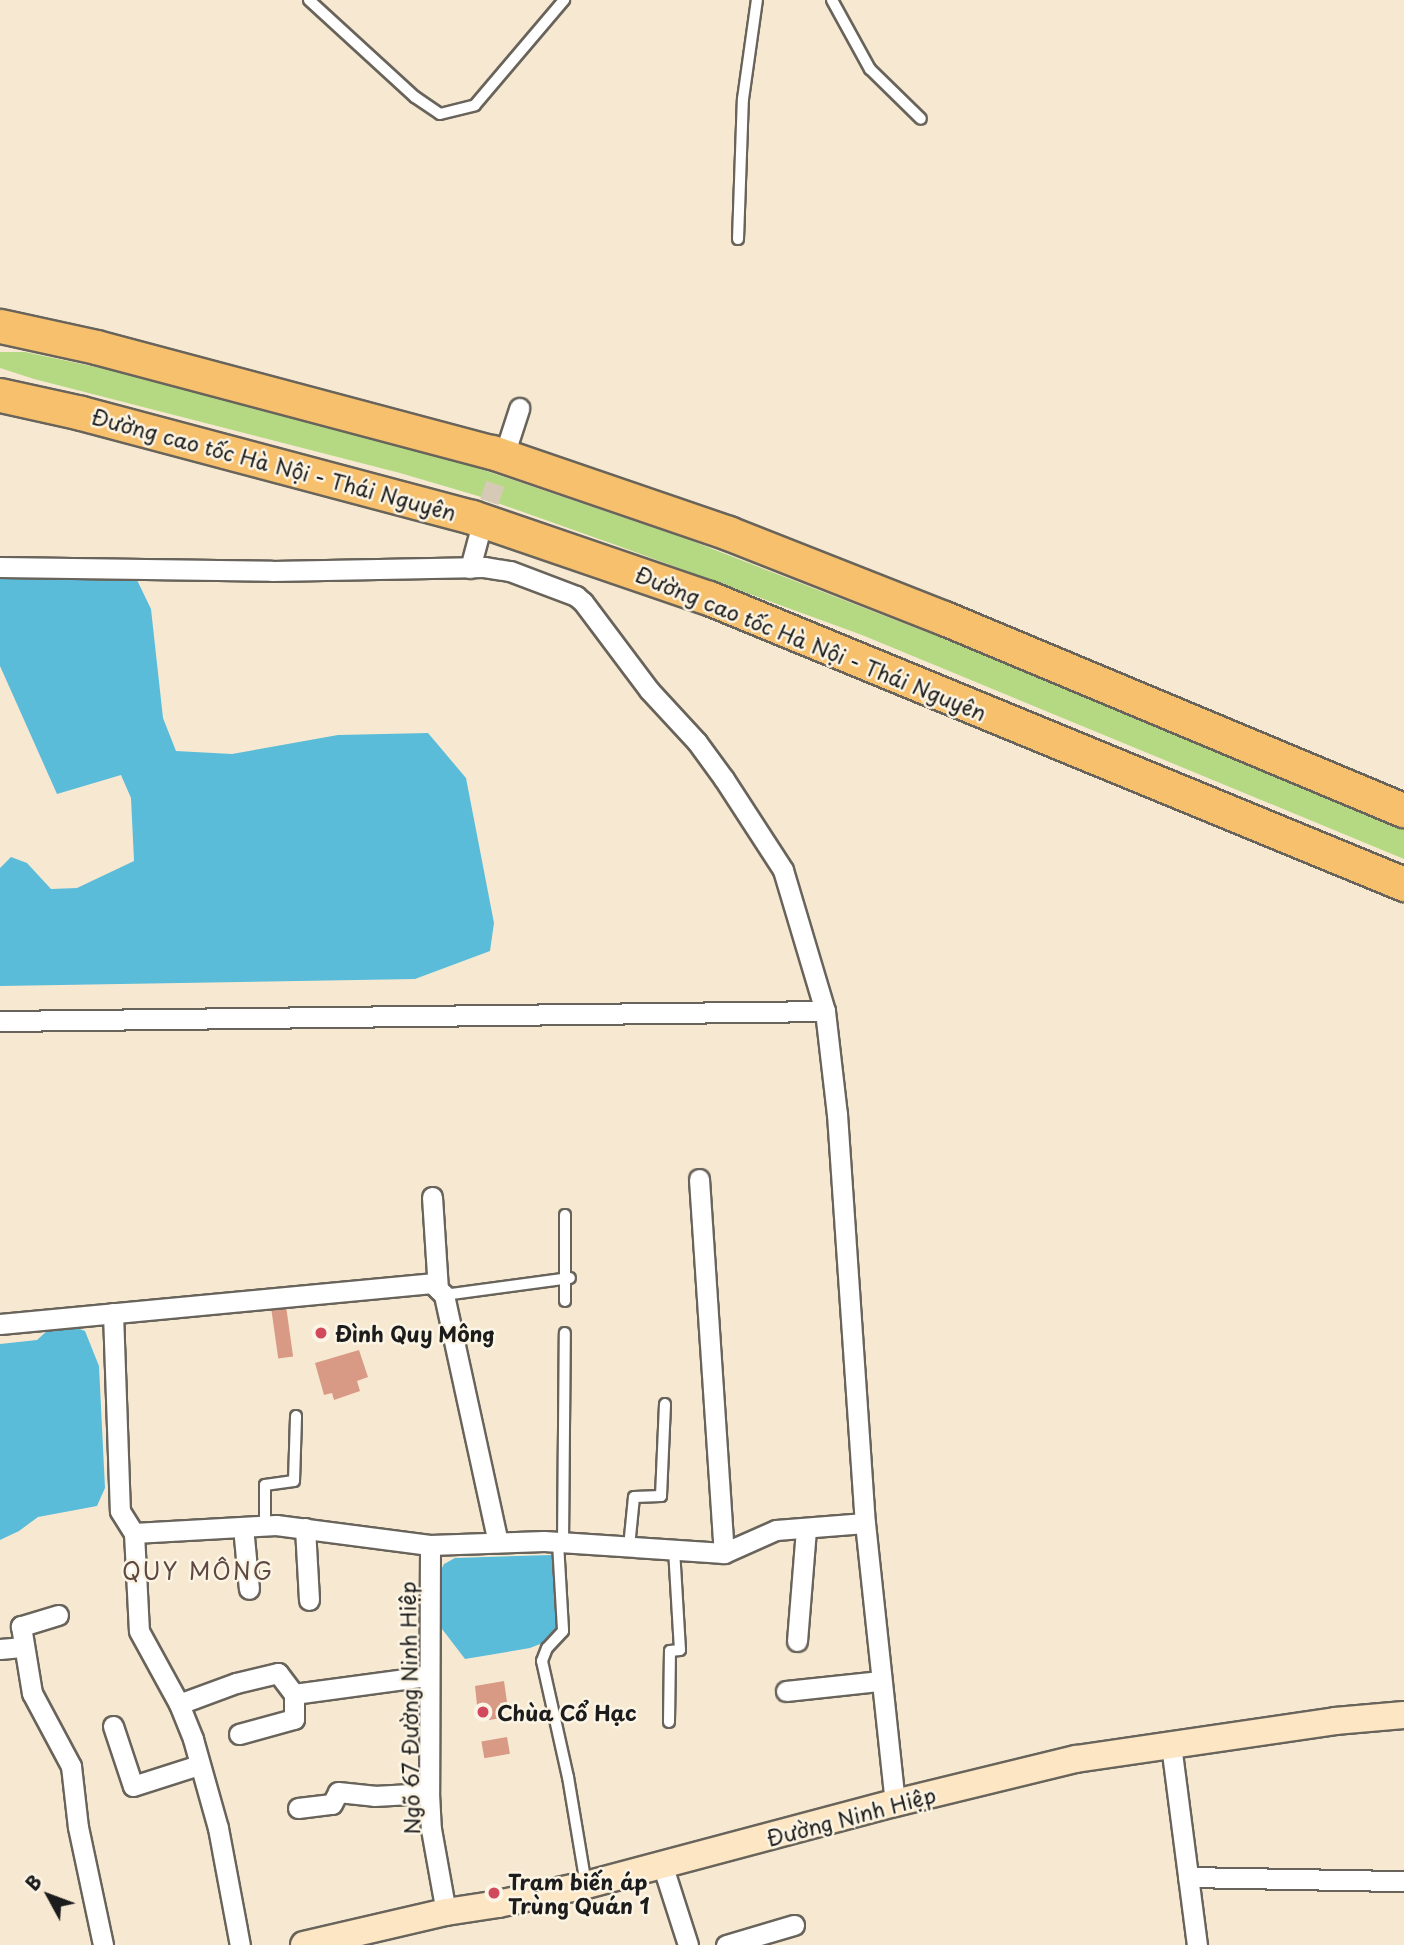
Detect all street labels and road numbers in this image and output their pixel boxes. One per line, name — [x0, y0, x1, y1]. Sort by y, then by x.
street label: Đường cao tốc Hà Nội - Thái Nguyên — [90, 403, 458, 525]
street label: Đường cao tốc Hà Nội - Thái Nguyên — [632, 561, 990, 725]
street label: Ngõ 67 Đường Ninh Hiệp — [394, 1581, 424, 1835]
street label: Đường Ninh Hiệp — [764, 1781, 938, 1851]

